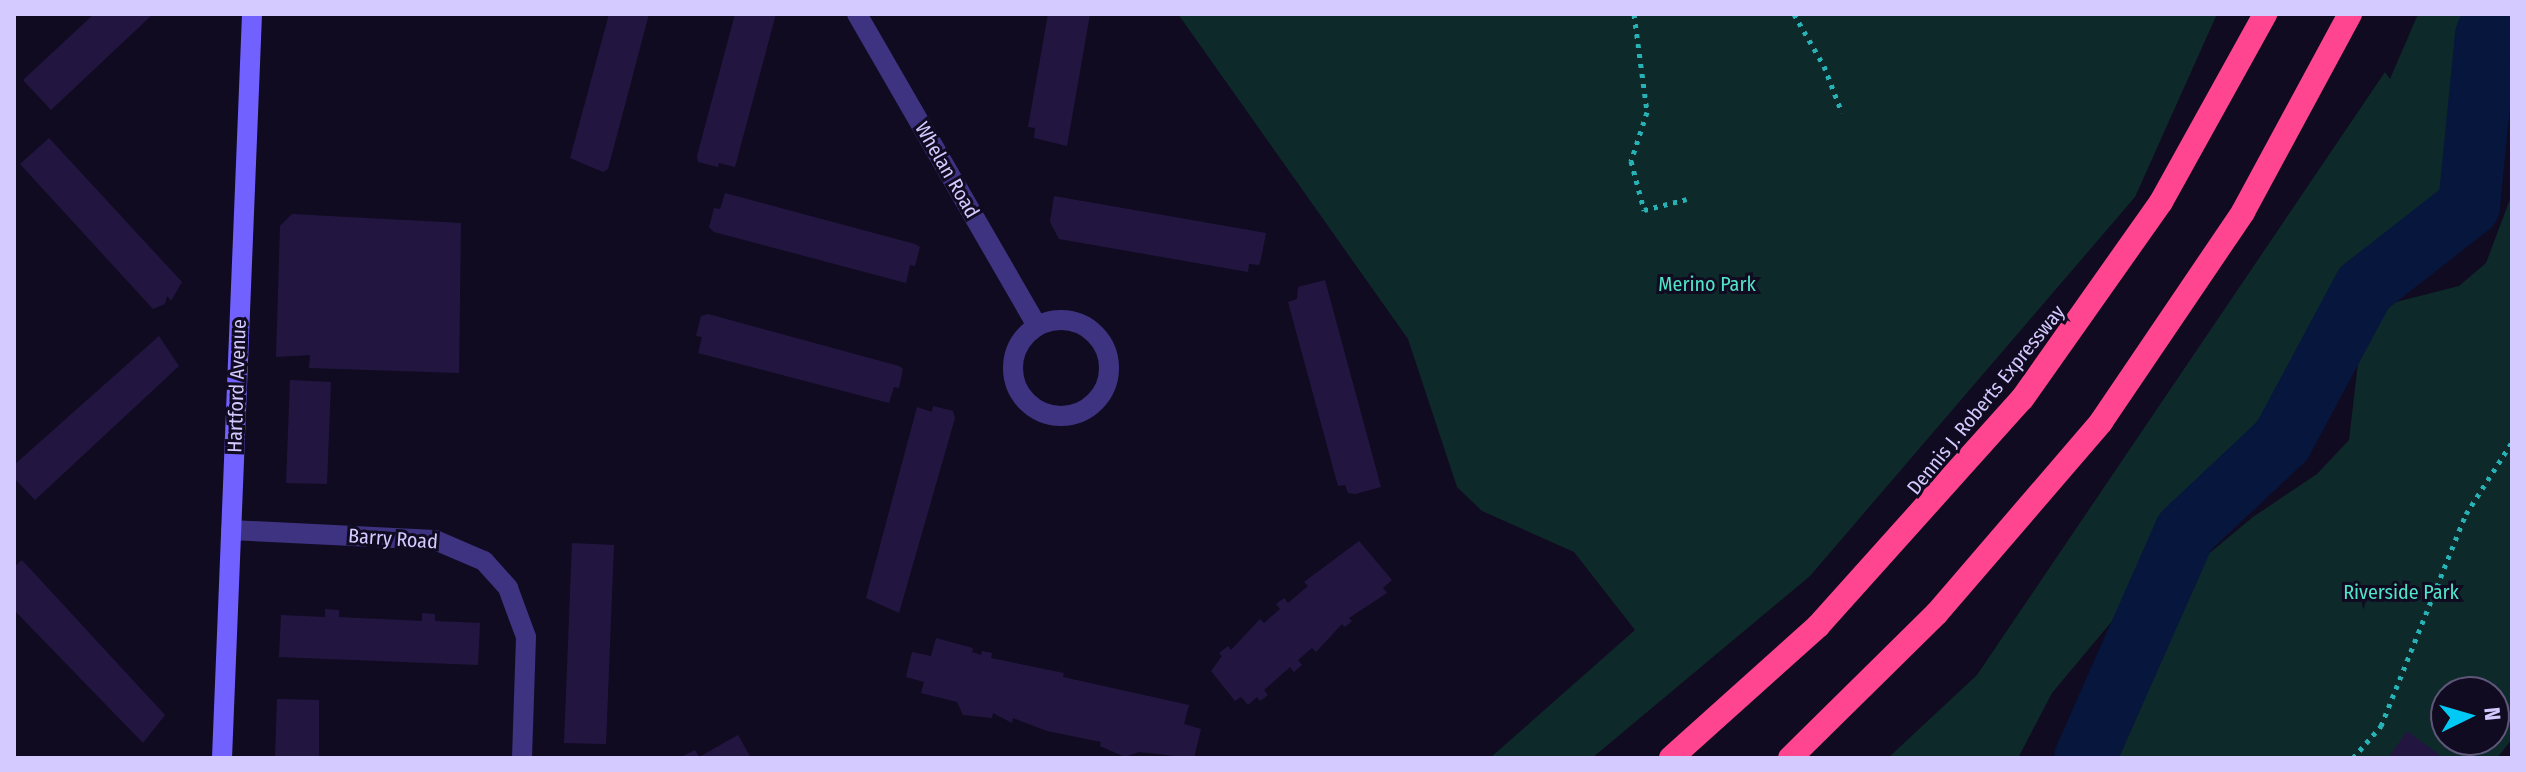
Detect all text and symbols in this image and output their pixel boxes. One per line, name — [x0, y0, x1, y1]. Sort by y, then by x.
street label: Whelan Road — [910, 118, 984, 222]
park label: Merino Park — [1658, 272, 1756, 296]
street label: Dennis J. Roberts Expressway — [1902, 300, 2070, 500]
street label: Hartford Avenue — [223, 319, 251, 453]
street label: Barry Road — [347, 524, 439, 554]
park label: Riverside Park — [2343, 580, 2459, 604]
north arrow — [2430, 676, 2510, 756]
text: N — [2478, 706, 2506, 722]

